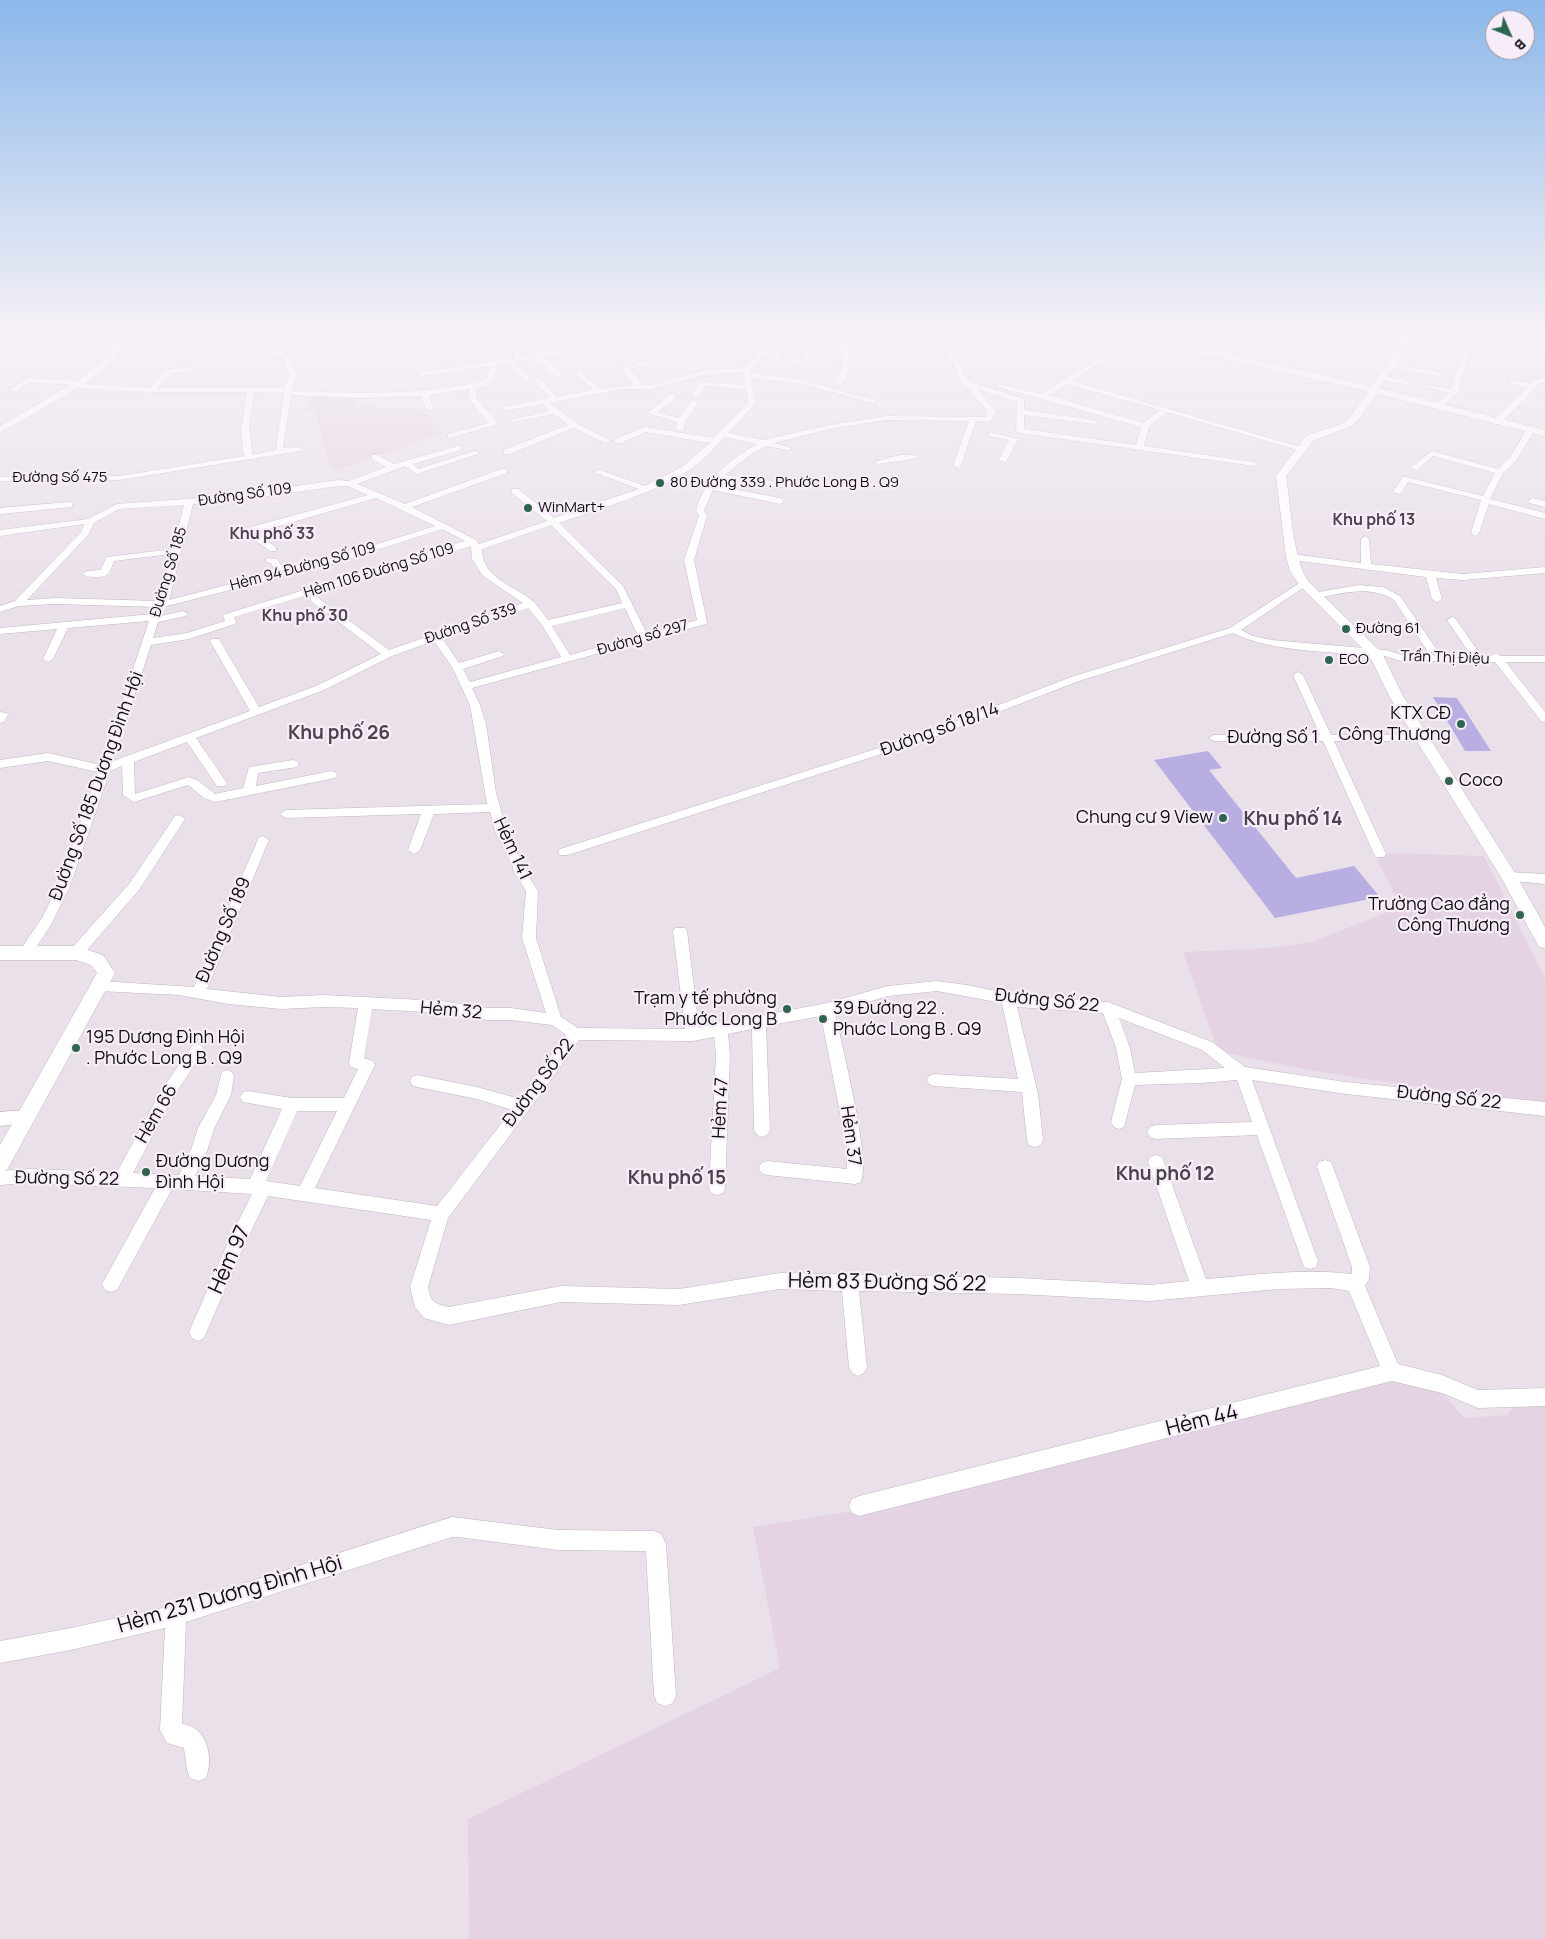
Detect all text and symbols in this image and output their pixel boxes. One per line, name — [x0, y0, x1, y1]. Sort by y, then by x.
north arrow — [1485, 10, 1535, 60]
text: B — [1511, 35, 1530, 55]
street label: Đường Số 475 — [13, 469, 107, 487]
place label: 80 Đường 339 . Phước Long B . Q9 — [670, 474, 899, 492]
marker: 80 Đường 339 . Phước Long B . Q9 — [654, 477, 666, 489]
street label: Đường Số 109 — [197, 480, 293, 510]
place label: WinMart+ — [538, 499, 605, 517]
marker: WinMart+ — [522, 502, 534, 514]
district label: Khu phố 13 — [1333, 511, 1415, 531]
street label: Đường Số 185 — [147, 525, 191, 619]
district label: Khu phố 33 — [229, 525, 315, 545]
street label: Hẻm 94 Đường Số 109 — [228, 539, 378, 595]
street label: Hẻm 106 Đường Số 109 — [302, 540, 456, 602]
street label: Đường Số 339 — [423, 600, 519, 648]
district label: Khu phố 30 — [262, 607, 348, 627]
street label: Đường số 297 — [595, 616, 691, 660]
place label: Đường 61 — [1356, 620, 1420, 638]
marker: Đường 61 — [1340, 623, 1352, 635]
street label: Trần Thị Điệu — [1400, 647, 1490, 669]
place label: ECO — [1339, 651, 1369, 669]
marker: ECO — [1323, 654, 1335, 666]
street label: Đường Số 185 Dương Đình Hội — [45, 669, 149, 903]
street label: Đường số 18/14 — [878, 699, 1002, 761]
place label: KTX CĐ Công Thương — [1338, 703, 1451, 746]
marker: KTX CĐ Công Thương — [1455, 718, 1467, 730]
district label: Khu phố 26 — [288, 723, 390, 745]
street label: Đường Số 1 — [1228, 727, 1318, 749]
place label: Coco — [1459, 770, 1503, 792]
marker: Coco — [1443, 775, 1455, 787]
place label: Chung cư 9 View — [1076, 807, 1213, 829]
district label: Khu phố 14 — [1244, 809, 1342, 831]
marker: Chung cư 9 View — [1217, 812, 1229, 824]
street label: Hẻm 141 — [488, 814, 536, 884]
street label: Đường Số 189 — [192, 874, 256, 986]
place label: Trường Cao đẳng Công Thương — [1368, 894, 1510, 936]
marker: Trường Cao đẳng Công Thương — [1514, 909, 1526, 921]
street label: Đường Số 22 — [994, 985, 1100, 1017]
place label: Trạm y tế phường Phước Long B — [634, 988, 777, 1030]
street label: Hẻm 32 — [419, 998, 483, 1024]
place label: 39 Đường 22 . Phước Long B . Q9 — [833, 998, 982, 1040]
marker: Trạm y tế phường Phước Long B — [781, 1003, 793, 1015]
marker: 39 Đường 22 . Phước Long B . Q9 — [817, 1013, 829, 1025]
place label: 195 Dương Đình Hội . Phước Long B . Q9 — [86, 1027, 245, 1070]
street label: Đường Số 22 — [499, 1035, 579, 1131]
marker: 195 Dương Đình Hội . Phước Long B . Q9 — [70, 1042, 82, 1054]
street label: Hẻm 47 — [709, 1077, 733, 1139]
street label: Hẻm 66 — [132, 1081, 182, 1147]
street label: Đường Số 22 — [1396, 1082, 1502, 1114]
street label: Hẻm 37 — [835, 1104, 865, 1168]
place label: Đường Dương Đình Hội — [156, 1151, 269, 1194]
district label: Khu phố 12 — [1116, 1164, 1214, 1186]
marker: Đường Dương Đình Hội — [140, 1166, 152, 1178]
street label: Đường Số 22 — [15, 1167, 119, 1191]
district label: Khu phố 15 — [628, 1168, 726, 1190]
street label: Hẻm 97 — [204, 1222, 256, 1298]
street label: Hẻm 83 Đường Số 22 — [788, 1269, 986, 1297]
street label: Hẻm 44 — [1163, 1400, 1241, 1442]
street label: Hẻm 231 Dương Đình Hội — [115, 1551, 345, 1639]

